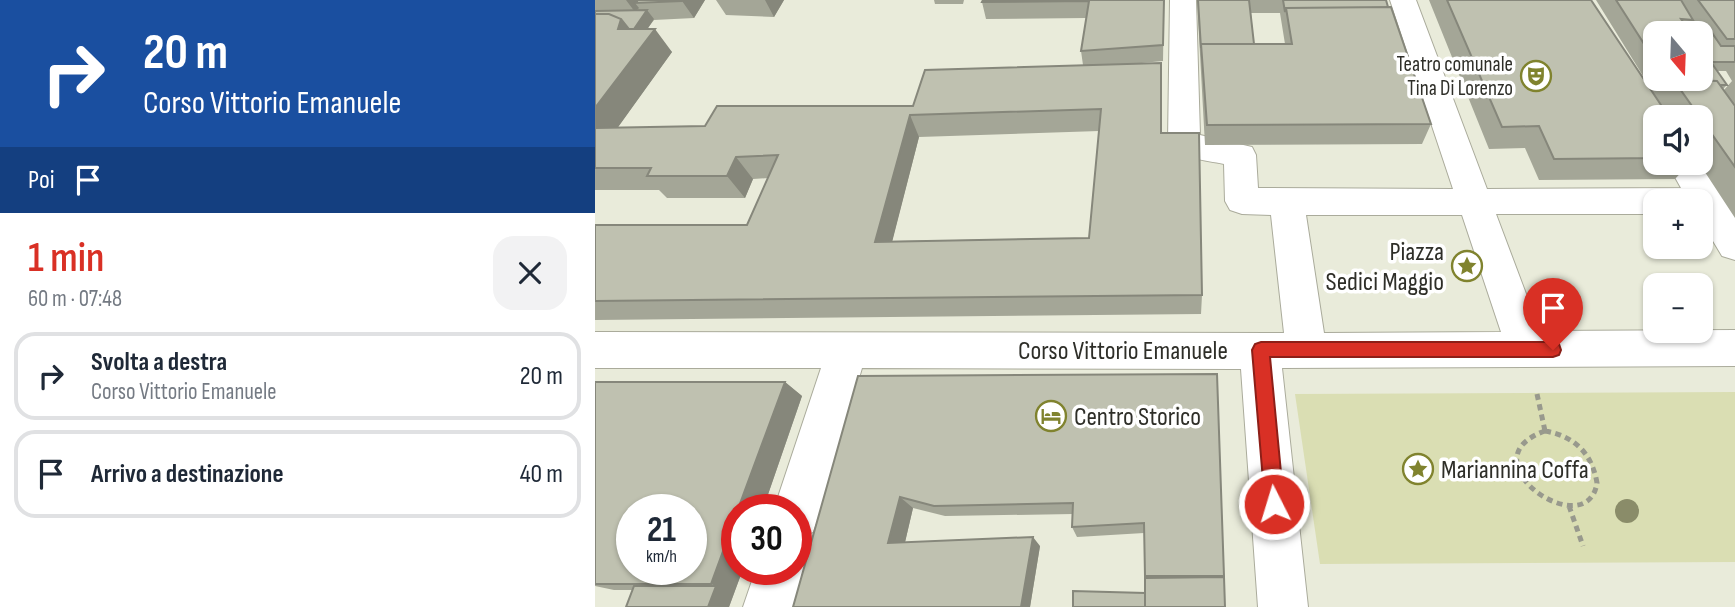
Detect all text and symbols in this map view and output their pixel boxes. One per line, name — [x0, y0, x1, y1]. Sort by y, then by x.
north arrow — [1643, 21, 1713, 91]
map controls — [1643, 21, 1713, 343]
text: 20 m — [143, 24, 228, 83]
icon: right — [28, 28, 119, 119]
place label: Teatro comunale Tina Di Lorenzo — [1396, 52, 1513, 101]
theatre icon: Teatro comunale Tina Di Lorenzo — [1519, 59, 1553, 93]
text: Corso Vittorio Emanuele — [143, 84, 401, 123]
button: sound — [1643, 105, 1713, 175]
icon: arrive — [69, 161, 107, 199]
text: Poi — [28, 165, 55, 196]
button: + — [1643, 189, 1713, 259]
text: 1 min — [28, 233, 104, 284]
button: close — [493, 236, 567, 310]
place label: Piazza Sedici Maggio — [1326, 237, 1444, 298]
place icon: Piazza Sedici Maggio — [1450, 249, 1484, 283]
button: − — [1643, 273, 1713, 343]
pin — [1523, 278, 1583, 350]
text: 60 m · 07:48 — [28, 285, 122, 313]
icon: arrive — [1534, 289, 1572, 327]
street label: Corso Vittorio Emanuele — [1018, 336, 1228, 367]
text: Svolta a destra — [91, 347, 227, 378]
icon: right — [32, 357, 70, 395]
text: 20 m — [520, 361, 563, 392]
text: Corso Vittorio Emanuele — [91, 378, 277, 406]
hotel icon: Centro Storico — [1034, 399, 1068, 433]
place label: Centro Storico — [1074, 402, 1201, 433]
place icon: Mariannina Coffa — [1401, 452, 1435, 486]
icon: arrive — [32, 455, 70, 493]
place label: Mariannina Coffa — [1441, 455, 1589, 486]
text: Arrivo a destinazione — [91, 459, 284, 490]
text: 40 m — [520, 459, 563, 490]
position arrow — [1237, 467, 1311, 541]
speed limit sign: 30 — [721, 494, 812, 585]
text: 21 — [647, 509, 676, 552]
text: km/h — [646, 546, 677, 567]

